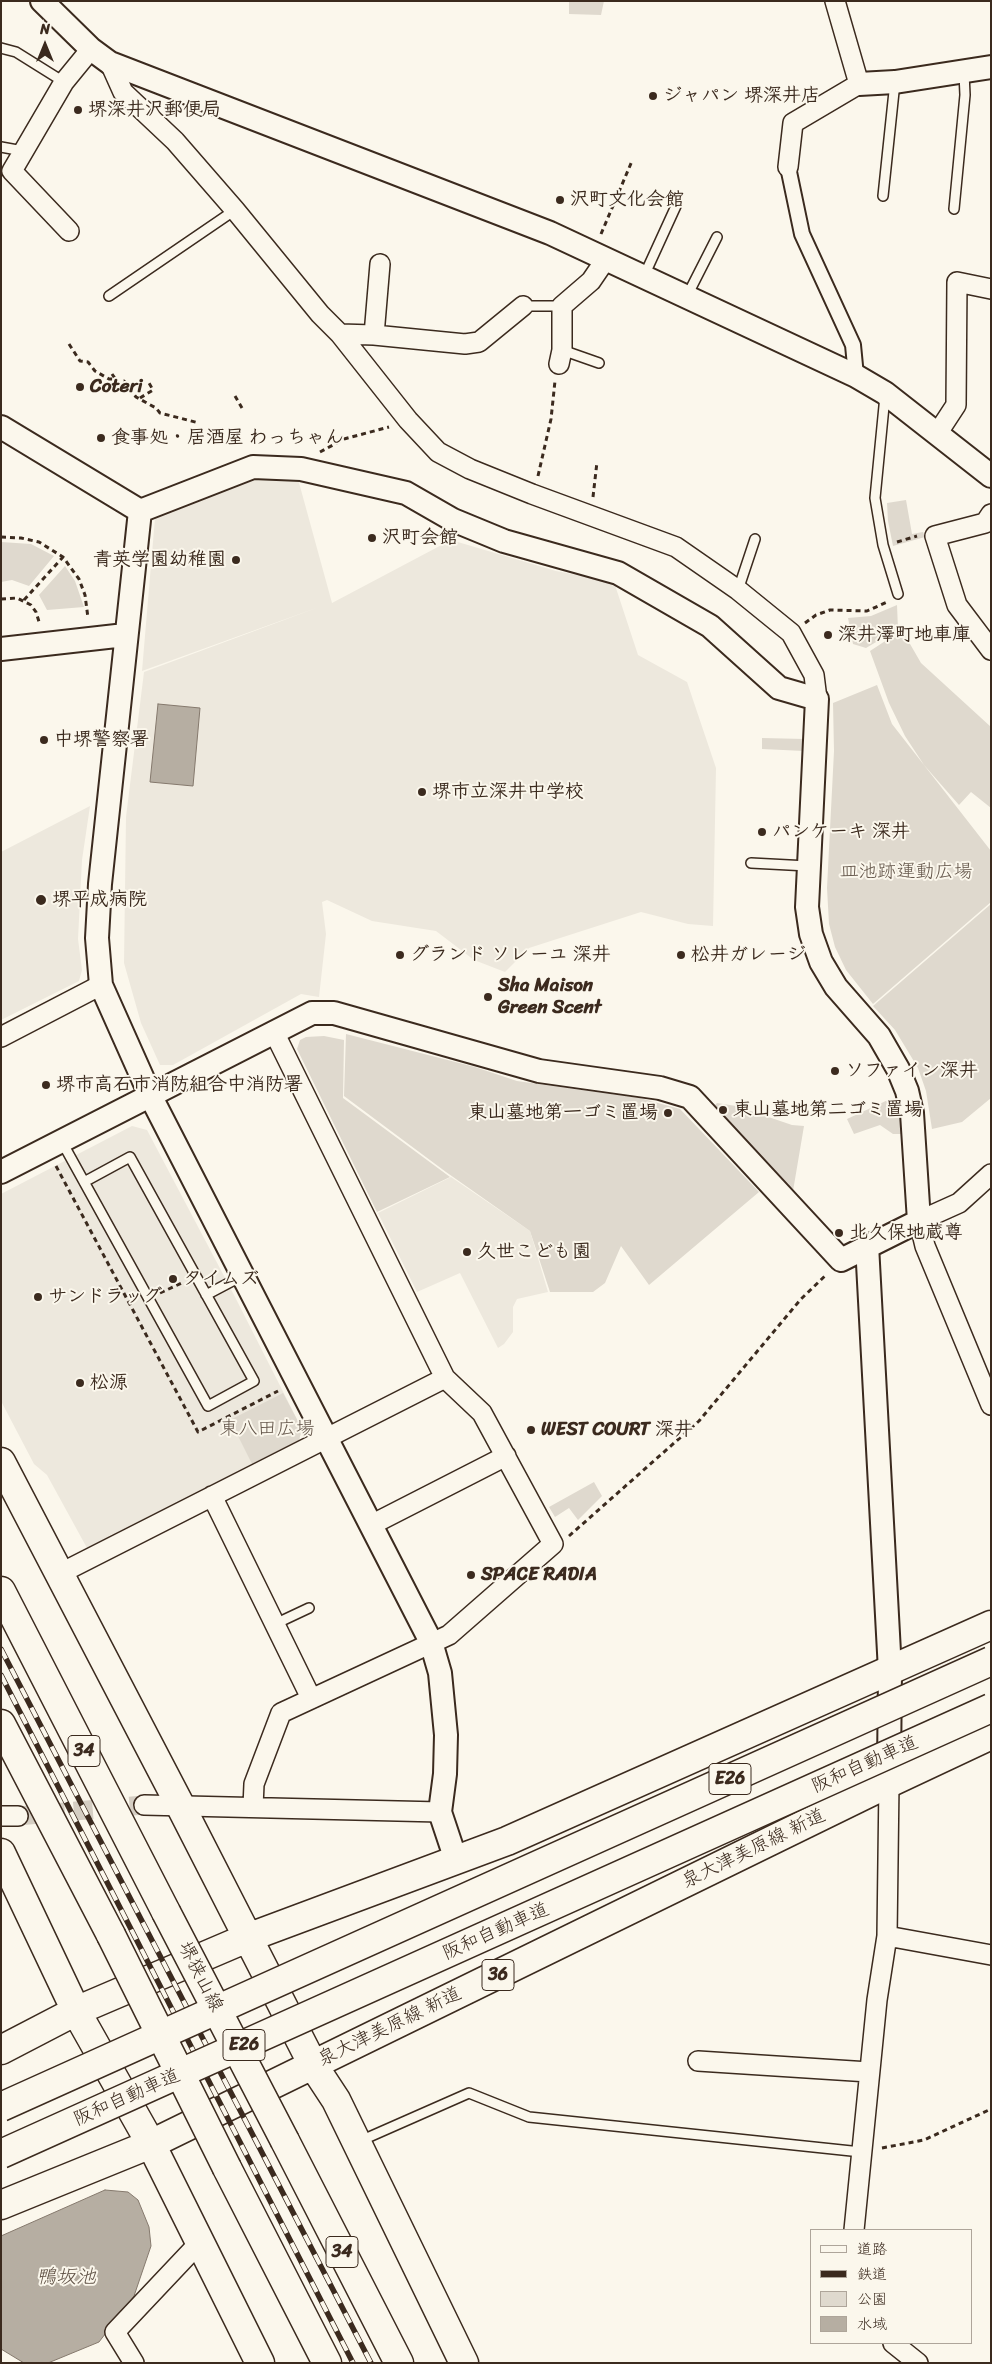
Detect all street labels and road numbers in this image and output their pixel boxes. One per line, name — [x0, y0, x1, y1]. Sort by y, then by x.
street label: 阪和自動車道 — [808, 1731, 922, 1799]
road number: 34 — [68, 1735, 100, 1766]
road number: E26 — [709, 1764, 751, 1795]
street label: 泉大津美原線 新道 — [678, 1804, 830, 1894]
street label: 阪和自動車道 — [439, 1898, 553, 1966]
street label: 堺狭山線 — [173, 1938, 227, 2016]
road number: 36 — [482, 1960, 514, 1990]
street label: 泉大津美原線 新道 — [314, 1982, 466, 2072]
road number: E26 — [223, 2030, 265, 2060]
street label: 阪和自動車道 — [70, 2064, 184, 2132]
road number: 34 — [326, 2236, 358, 2268]

